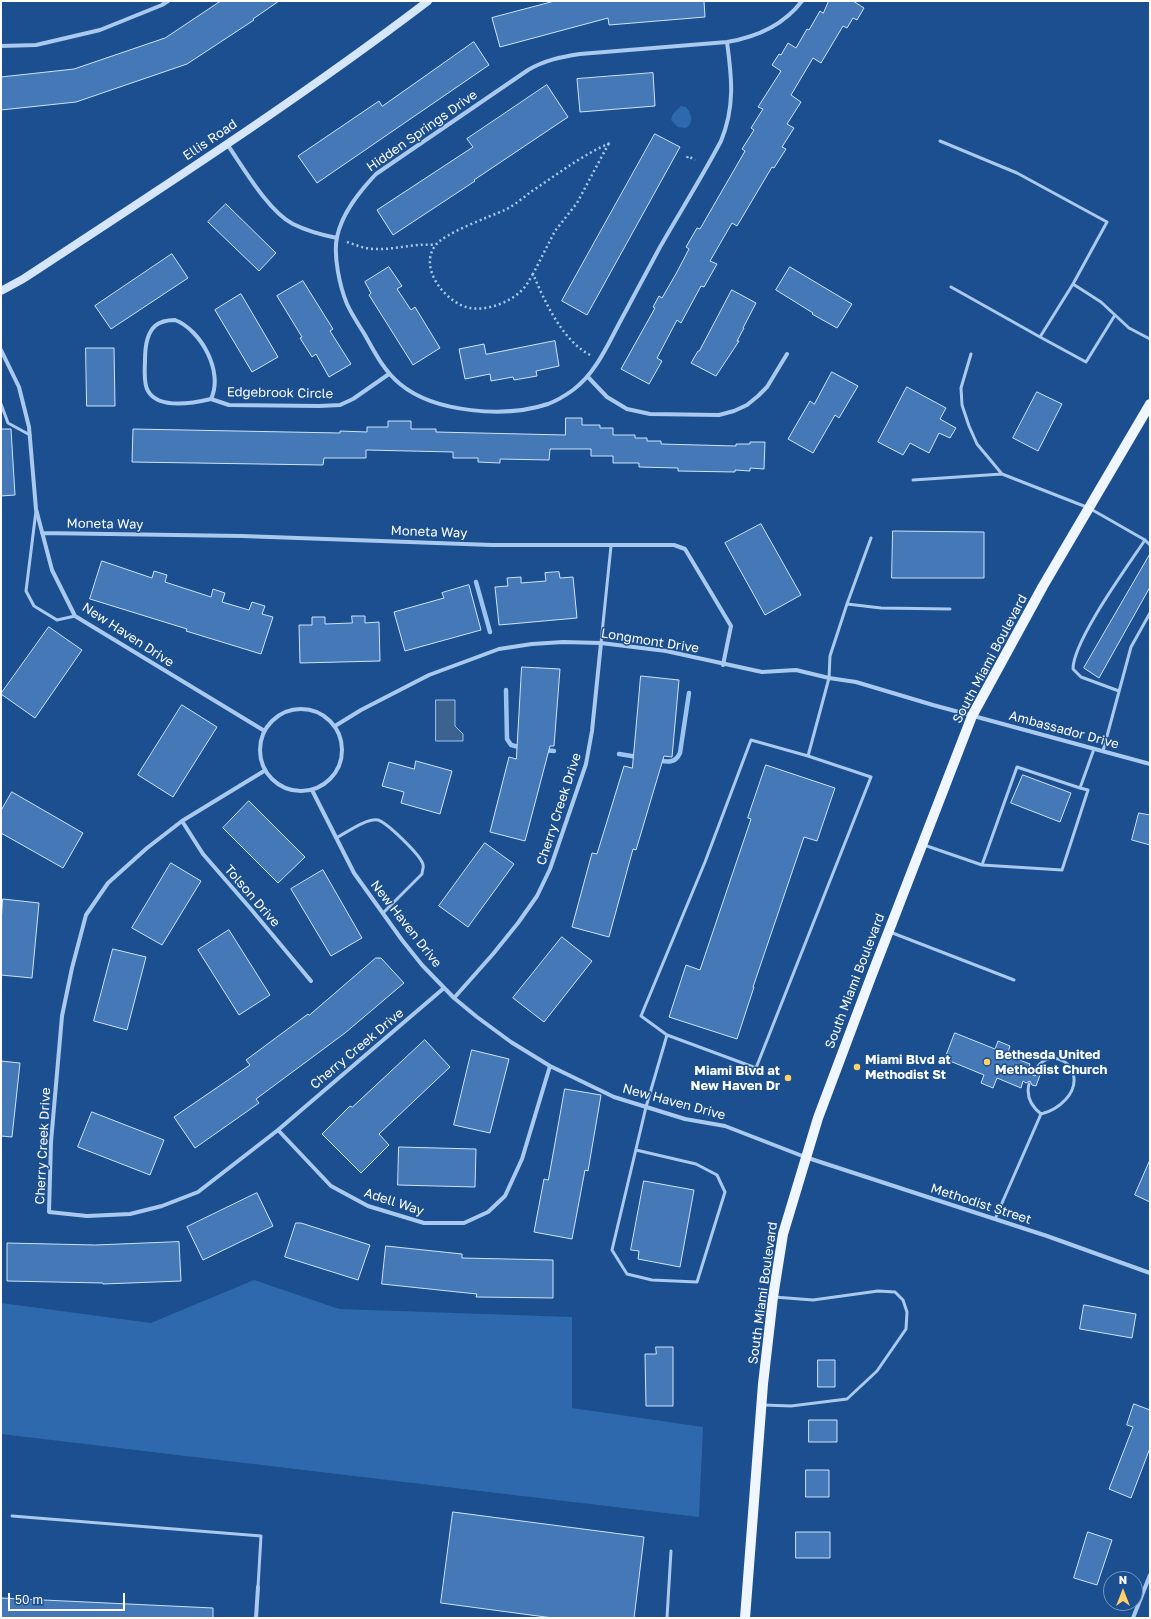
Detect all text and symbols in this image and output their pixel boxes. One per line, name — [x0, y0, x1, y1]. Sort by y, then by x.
street label: Hidden Springs Drive — [364, 87, 480, 175]
street label: Ellis Road — [180, 116, 240, 164]
street label: Edgebrook Circle — [227, 384, 333, 402]
street label: Moneta Way — [67, 516, 143, 532]
street label: Moneta Way — [390, 523, 468, 541]
street label: South Miami Boulevard — [949, 592, 1031, 726]
street label: New Haven Drive — [79, 600, 177, 670]
street label: Longmont Drive — [600, 626, 700, 656]
street label: Ambassador Drive — [1007, 708, 1121, 752]
street label: Cherry Creek Drive — [533, 751, 585, 867]
street label: Tolson Drive — [221, 862, 283, 930]
street label: New Haven Drive — [367, 877, 445, 971]
street label: South Miami Boulevard — [822, 911, 888, 1051]
street label: Cherry Creek Drive — [307, 1005, 407, 1093]
place label: Bethesda United Methodist Church — [995, 1047, 1107, 1078]
place label: Miami Blvd at Methodist St — [865, 1052, 951, 1083]
marker: Bethesda United Methodist Church — [982, 1057, 992, 1067]
marker: Miami Blvd at Methodist St — [852, 1062, 862, 1072]
place label: Miami Blvd at New Haven Dr — [691, 1063, 780, 1094]
marker: Miami Blvd at New Haven Dr — [783, 1073, 793, 1083]
street label: New Haven Drive — [621, 1081, 727, 1123]
street label: Cherry Creek Drive — [32, 1087, 54, 1205]
street label: Methodist Street — [929, 1180, 1033, 1228]
street label: Adell Way — [362, 1185, 426, 1219]
street label: South Miami Boulevard — [745, 1221, 781, 1365]
north arrow — [1103, 1571, 1143, 1611]
text: N — [1119, 1573, 1127, 1586]
scale bar — [10, 1585, 127, 1611]
text: 50 m — [15, 1592, 43, 1607]

